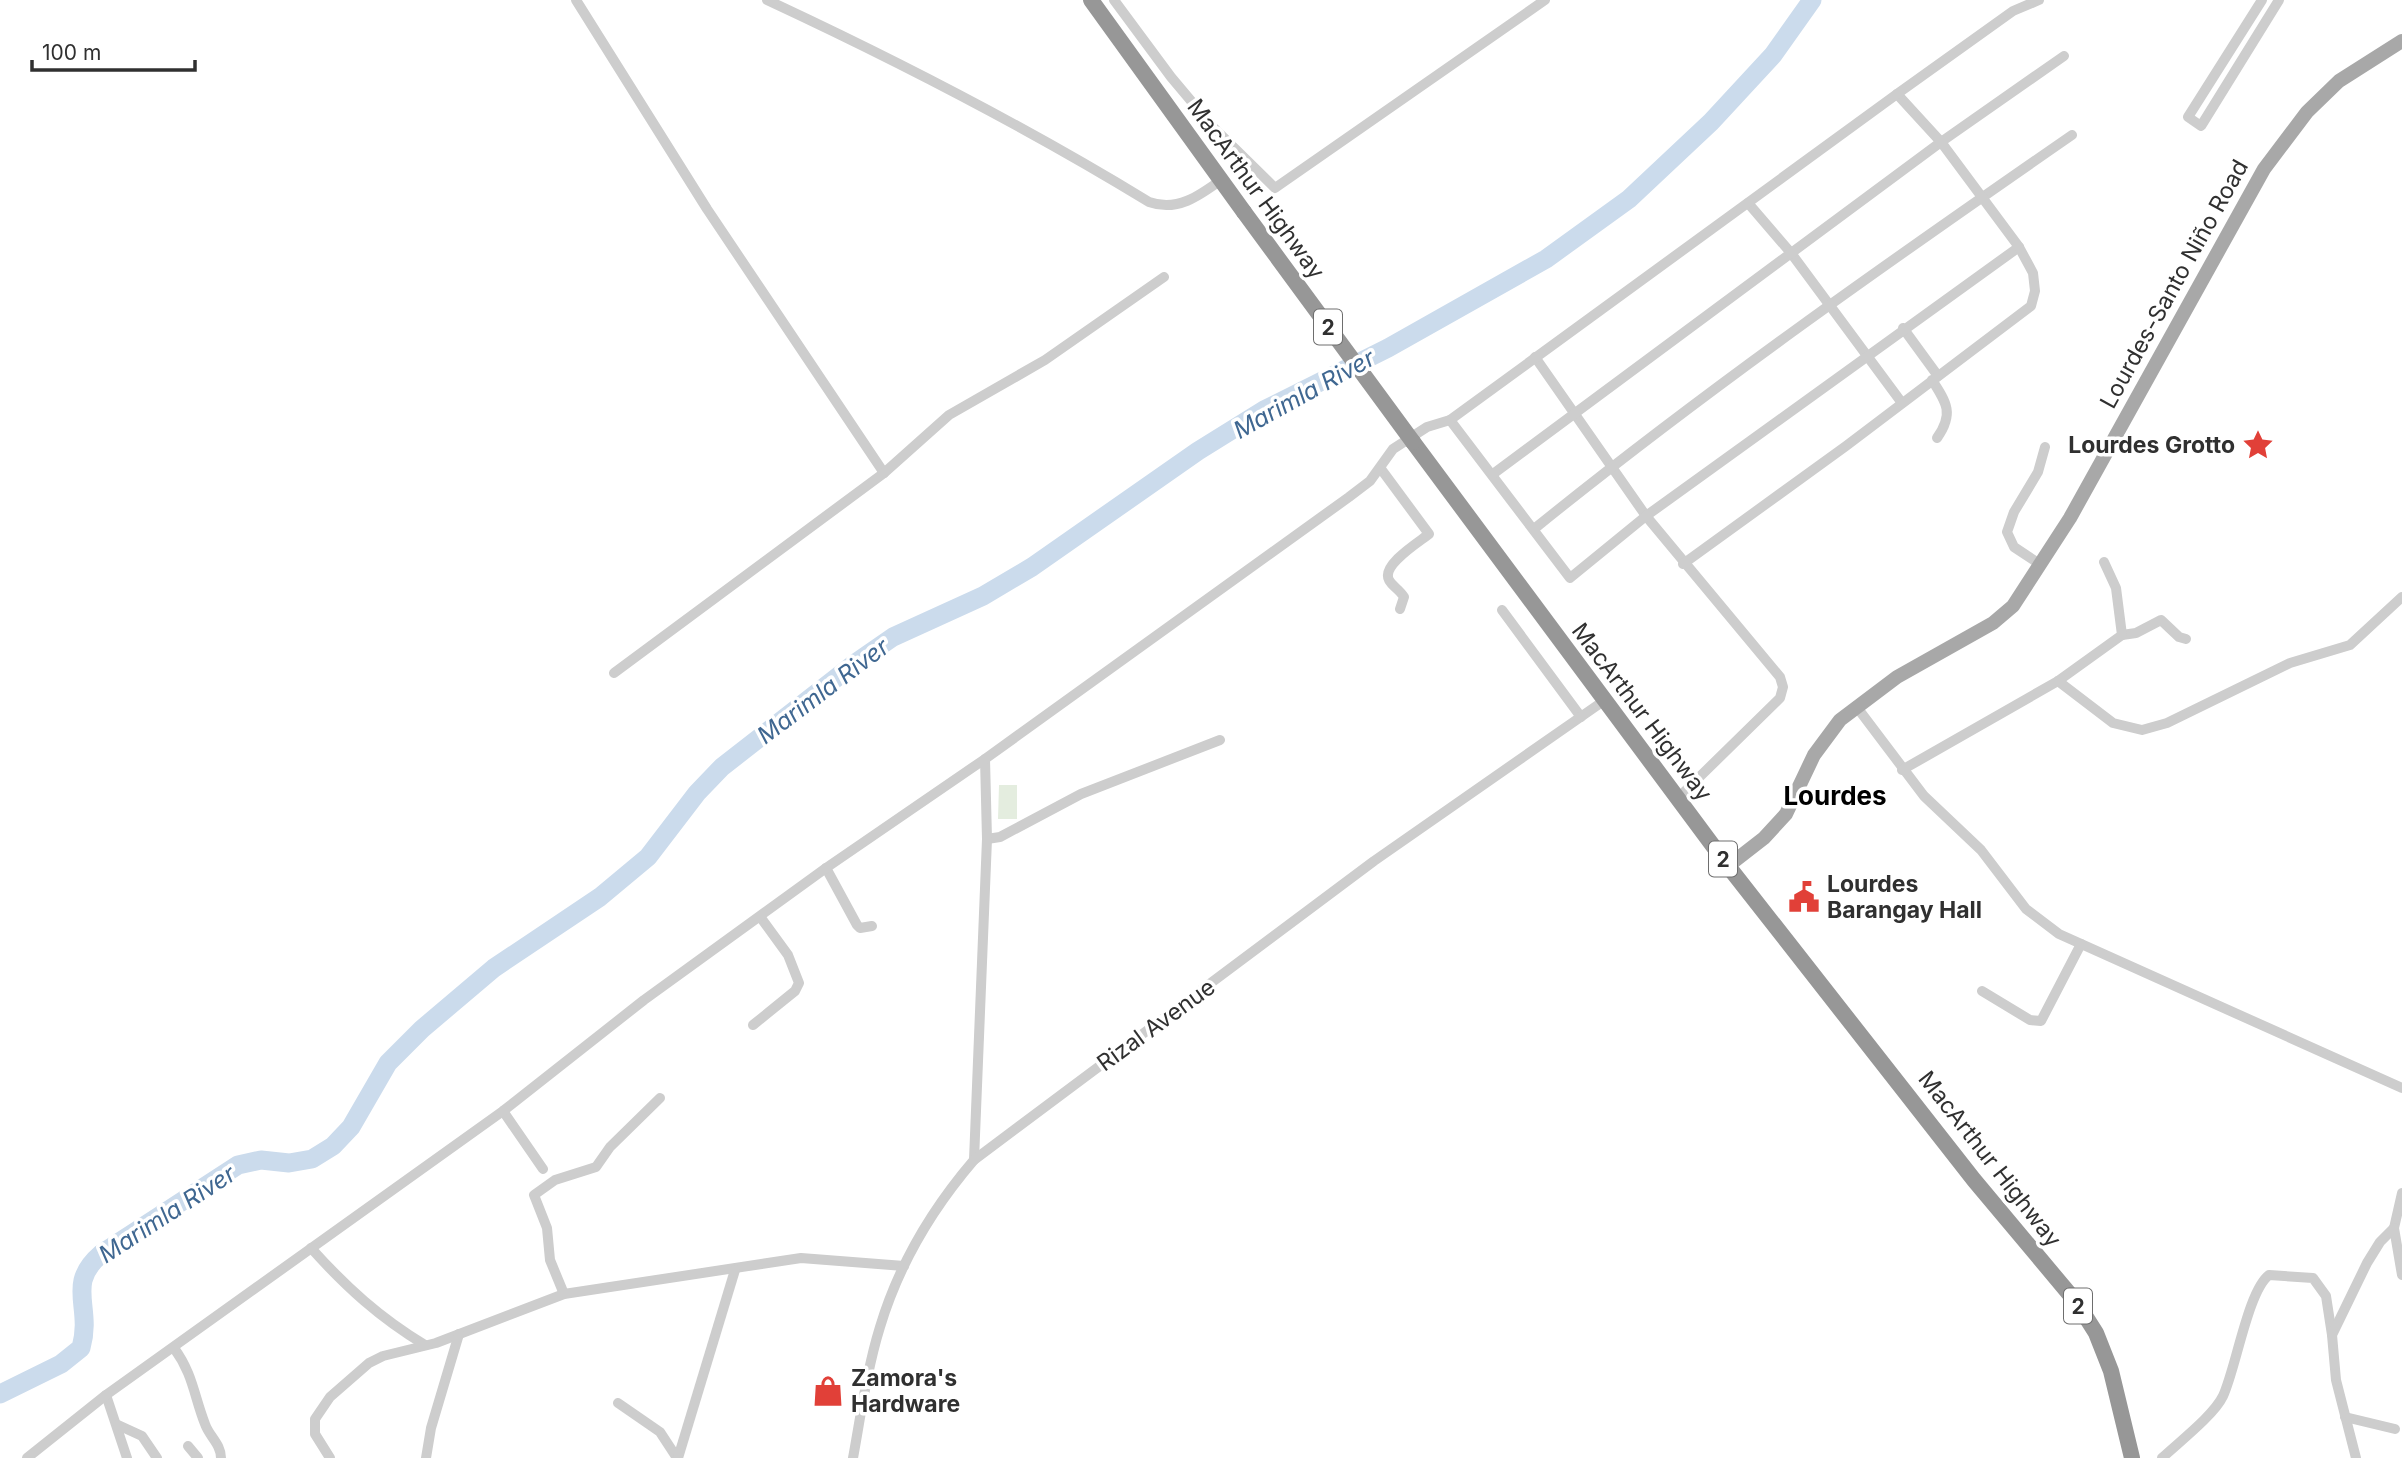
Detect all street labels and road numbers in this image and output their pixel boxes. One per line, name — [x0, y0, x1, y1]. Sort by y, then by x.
street label: MacArthur Highway — [1181, 94, 1331, 284]
street label: Lourdes-Santo Niño Road — [2094, 155, 2254, 413]
road number: 2 — [1314, 310, 1342, 344]
street label: MacArthur Highway — [1566, 618, 1718, 807]
road number: 2 — [1709, 842, 1737, 876]
street label: Rizal Avenue — [1092, 973, 1220, 1077]
street label: MacArthur Highway — [1913, 1065, 2067, 1253]
road number: 2 — [2064, 1288, 2092, 1324]

